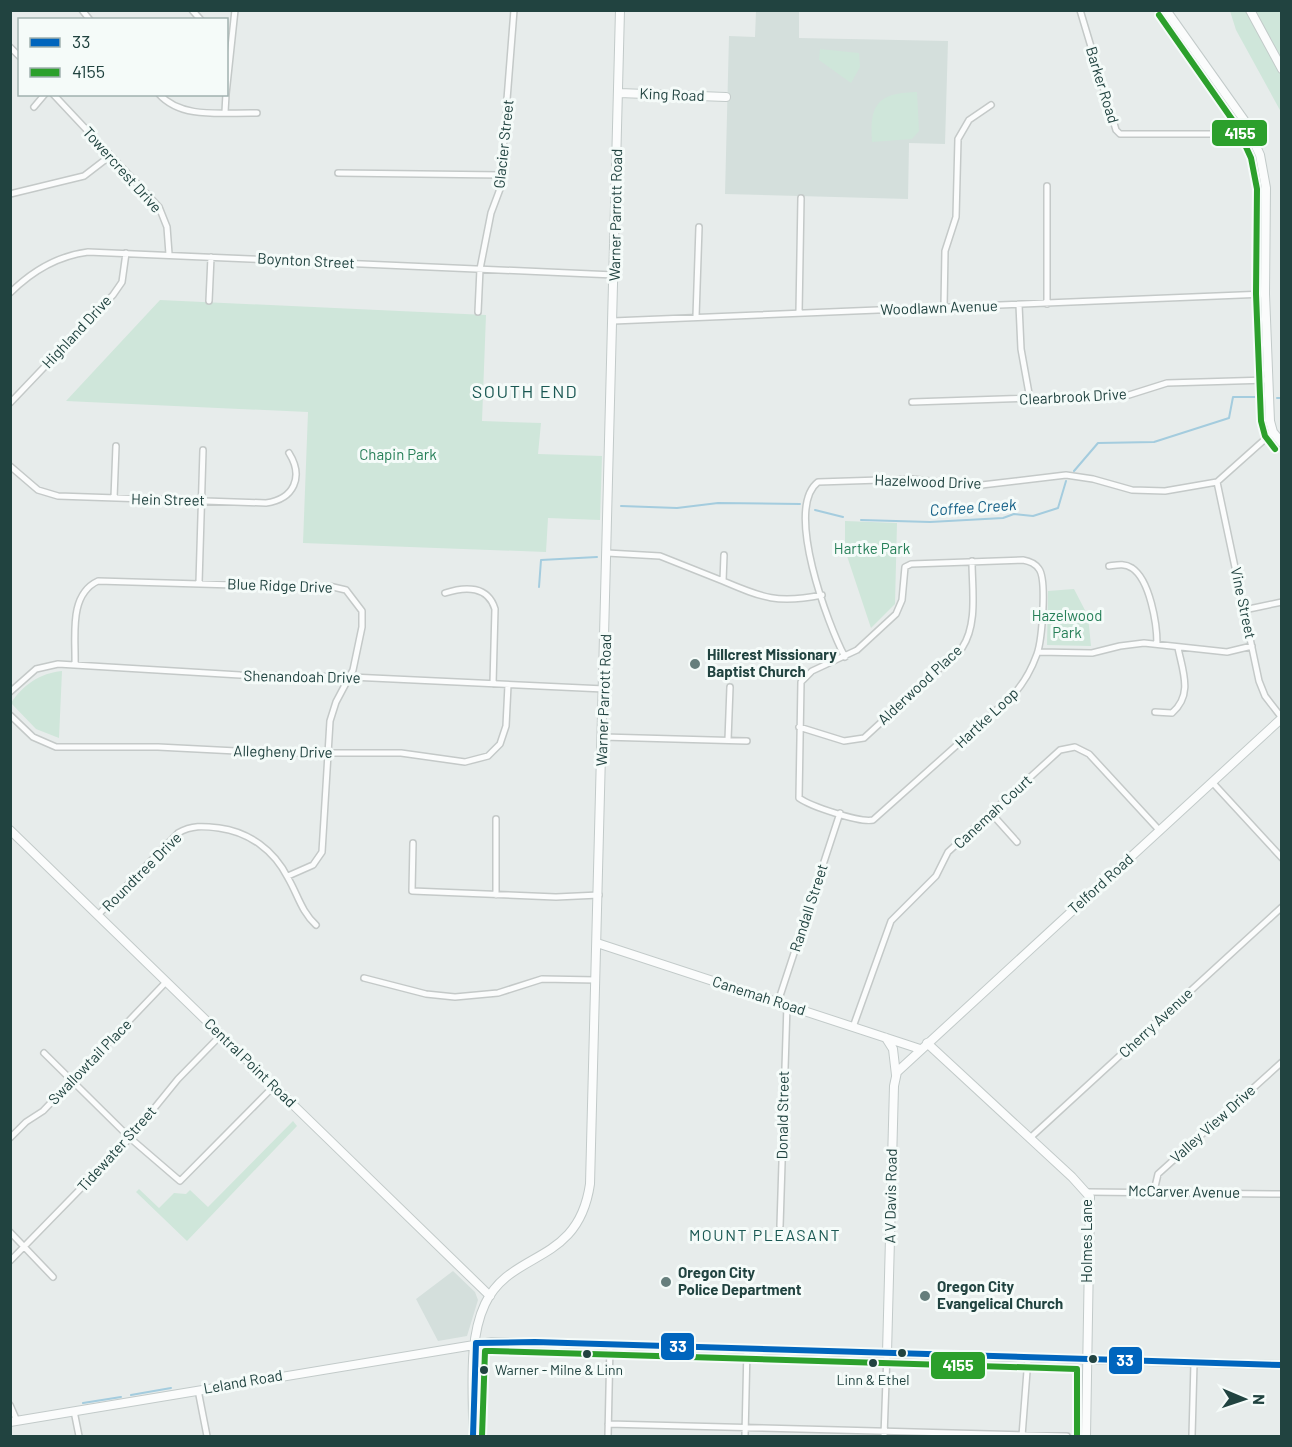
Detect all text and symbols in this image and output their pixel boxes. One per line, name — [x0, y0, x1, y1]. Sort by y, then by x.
legend — [18, 18, 228, 96]
text: 33 — [72, 30, 91, 52]
street label: Barker Road — [1083, 44, 1123, 125]
text: 4155 — [72, 60, 105, 82]
street label: King Road — [639, 84, 705, 104]
street label: Glacier Street — [489, 99, 517, 189]
line badge: 4155 — [1211, 119, 1268, 147]
street label: Towercrest Drive — [79, 123, 166, 216]
text: 4155 — [1224, 123, 1256, 142]
street label: Warner Parrott Road — [605, 149, 625, 281]
street label: Boynton Street — [257, 248, 355, 272]
street label: Highland Drive — [38, 291, 115, 372]
street label: Woodlawn Avenue — [880, 296, 998, 318]
district label: SOUTH END — [472, 380, 578, 402]
street label: Clearbrook Drive — [1019, 384, 1127, 408]
park label: Chapin Park — [359, 445, 437, 463]
street label: Hazelwood Drive — [874, 470, 982, 492]
street label: Hein Street — [131, 489, 205, 509]
water label: Coffee Creek — [929, 494, 1017, 519]
park label: Hartke Park — [834, 539, 911, 557]
street label: Vine Street — [1228, 565, 1260, 640]
street label: Blue Ridge Drive — [227, 574, 333, 596]
park label: Hazelwood Park — [1032, 606, 1102, 641]
street label: Warner Parrott Road — [592, 633, 614, 767]
street label: Alderwood Place — [874, 641, 965, 728]
place label: Hillcrest Missionary Baptist Church — [707, 645, 837, 680]
marker: Hillcrest Missionary Baptist Church — [688, 657, 702, 671]
street label: Shenandoah Drive — [243, 666, 361, 686]
street label: Hartke Loop — [951, 683, 1022, 751]
street label: Allegheny Drive — [233, 741, 333, 761]
street label: Canemah Court — [950, 771, 1035, 852]
street label: Roundtree Drive — [98, 828, 185, 915]
street label: Telford Road — [1064, 849, 1137, 917]
street label: Randall Street — [785, 861, 831, 954]
street label: Canemah Road — [710, 972, 808, 1019]
street label: Cherry Avenue — [1115, 984, 1196, 1061]
street label: Central Point Road — [201, 1014, 300, 1111]
street label: Swallowtail Place — [44, 1015, 135, 1108]
street label: Donald Street — [772, 1070, 792, 1160]
street label: Valley View Drive — [1166, 1080, 1259, 1166]
street label: Tidewater Street — [73, 1102, 159, 1195]
street label: A V Davis Road — [880, 1148, 900, 1244]
street label: McCarver Avenue — [1128, 1181, 1240, 1201]
street label: Holmes Lane — [1077, 1199, 1095, 1283]
district label: MOUNT PLEASANT — [689, 1225, 841, 1244]
place label: Oregon City Police Department — [678, 1263, 802, 1298]
marker: Oregon City Police Department — [659, 1275, 673, 1289]
place label: Oregon City Evangelical Church — [937, 1277, 1063, 1312]
marker: Oregon City Evangelical Church — [918, 1289, 932, 1303]
line badge: 33 — [660, 1332, 695, 1361]
text: 33 — [669, 1336, 687, 1355]
line badge: 33 — [1108, 1346, 1143, 1375]
unlabelled marker — [896, 1347, 908, 1359]
unlabelled marker — [581, 1348, 593, 1360]
text: 33 — [1116, 1350, 1134, 1369]
line badge: 4155 — [930, 1351, 986, 1380]
unlabelled marker — [1087, 1353, 1099, 1365]
text: 4155 — [942, 1355, 974, 1374]
marker: Linn & Ethel — [867, 1357, 879, 1369]
place label: Warner - Milne & Linn — [495, 1361, 623, 1378]
marker: Warner - Milne & Linn — [478, 1364, 490, 1376]
street label: Leland Road — [202, 1365, 284, 1397]
north arrow — [1214, 1369, 1274, 1429]
place label: Linn & Ethel — [836, 1371, 910, 1388]
text: N — [1250, 1394, 1269, 1405]

